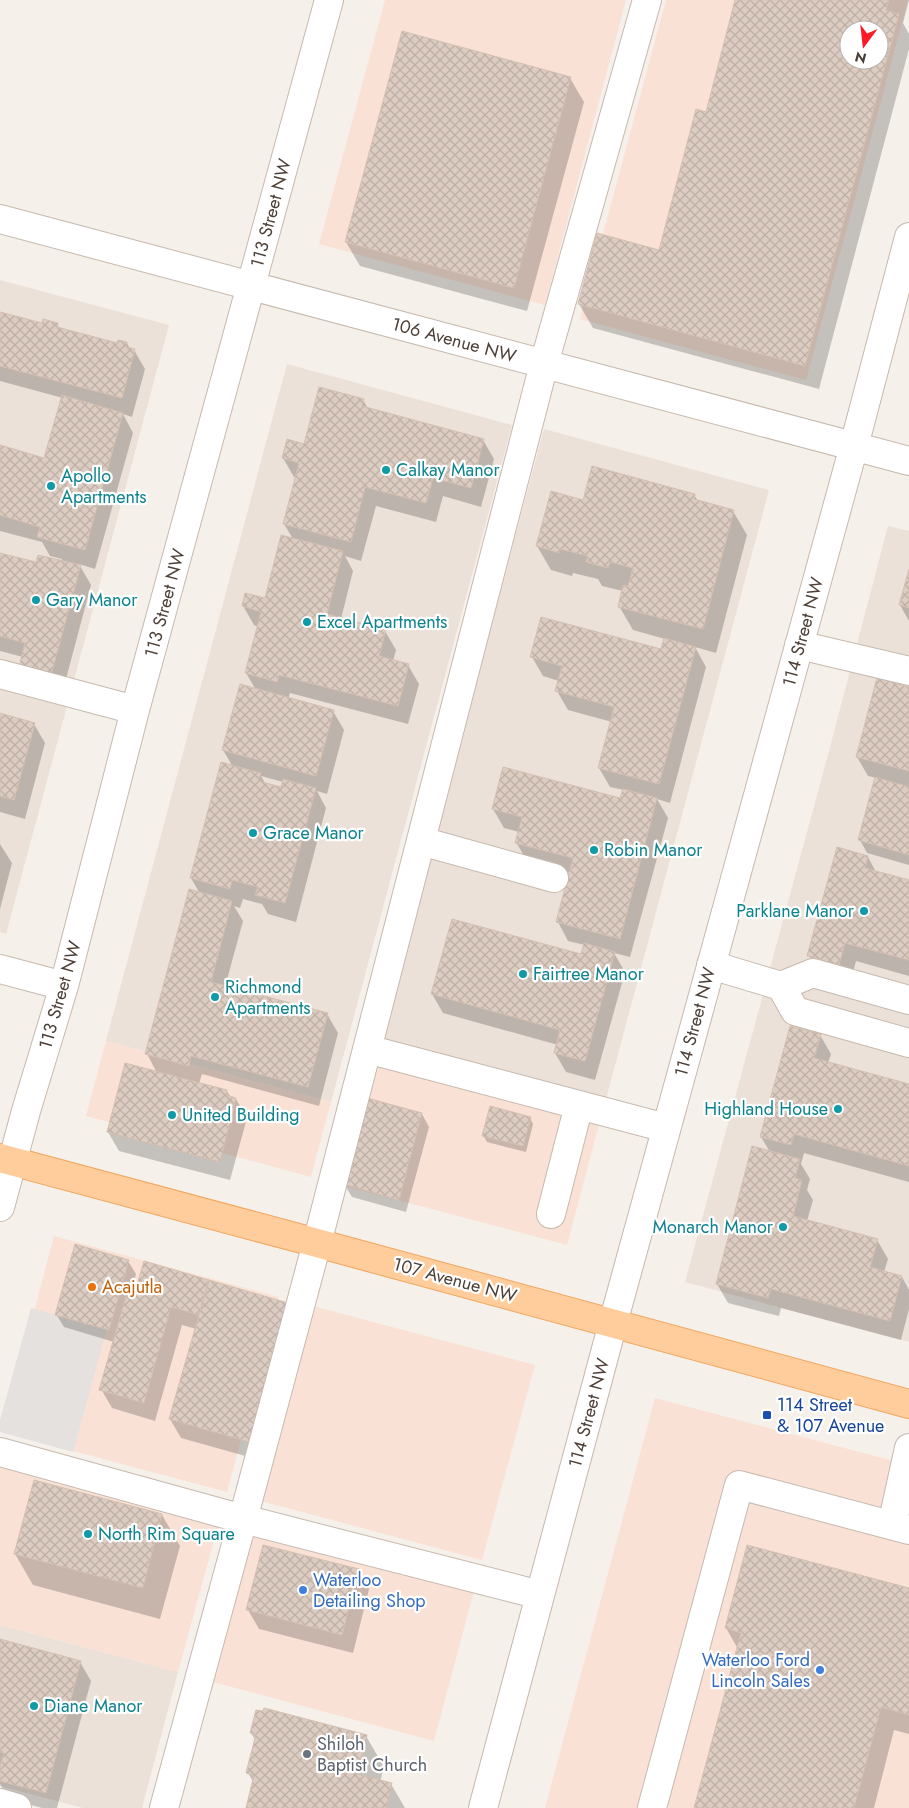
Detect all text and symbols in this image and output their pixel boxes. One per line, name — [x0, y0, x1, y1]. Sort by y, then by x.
north arrow — [839, 20, 889, 70]
text: N — [853, 46, 869, 69]
street label: 113 Street NW — [244, 156, 298, 270]
street label: 106 Avenue NW — [389, 311, 519, 369]
place label: Calkay Manor — [396, 457, 500, 483]
place label: Apollo Apartments — [61, 463, 147, 510]
marker: Calkay Manor — [380, 464, 392, 476]
marker: Apollo Apartments — [45, 480, 57, 492]
street label: 113 Street NW — [138, 546, 192, 660]
street label: 114 Street NW — [776, 574, 830, 690]
place label: Gary Manor — [46, 587, 138, 613]
marker: Gary Manor — [30, 594, 42, 606]
place label: Excel Apartments — [317, 609, 447, 635]
marker: Excel Apartments — [301, 616, 313, 628]
place label: Grace Manor — [263, 820, 365, 846]
marker: Grace Manor — [247, 827, 259, 839]
place label: Robin Manor — [604, 837, 703, 863]
marker: Robin Manor — [588, 844, 600, 856]
place label: Parklane Manor — [736, 898, 855, 924]
marker: Parklane Manor — [858, 905, 870, 917]
street label: 113 Street NW — [32, 938, 88, 1052]
place label: Fairtree Manor — [533, 961, 645, 987]
street label: 114 Street NW — [668, 964, 722, 1080]
marker: Fairtree Manor — [517, 968, 529, 980]
place label: Richmond Apartments — [225, 974, 311, 1021]
marker: Richmond Apartments — [209, 991, 221, 1003]
place label: Highland House — [704, 1096, 828, 1122]
place label: United Building — [182, 1102, 300, 1128]
marker: Highland House — [832, 1103, 844, 1115]
marker: United Building — [166, 1109, 178, 1121]
place label: Monarch Manor — [652, 1214, 774, 1240]
marker: Monarch Manor — [777, 1221, 789, 1233]
street label: 107 Avenue NW — [390, 1251, 520, 1309]
place label: Acajutla — [102, 1274, 162, 1300]
marker: Acajutla — [86, 1281, 98, 1293]
street label: 114 Street NW — [562, 1355, 616, 1471]
place label: 114 Street & 107 Avenue — [777, 1392, 884, 1439]
marker: 114 Street & 107 Avenue — [761, 1409, 773, 1421]
place label: North Rim Square — [98, 1521, 235, 1547]
marker: North Rim Square — [82, 1528, 94, 1540]
place label: Waterloo Detailing Shop — [313, 1567, 426, 1614]
marker: Waterloo Detailing Shop — [297, 1584, 309, 1596]
place label: Waterloo Ford Lincoln Sales — [702, 1647, 810, 1694]
marker: Waterloo Ford Lincoln Sales — [814, 1664, 826, 1676]
place label: Diane Manor — [44, 1693, 143, 1719]
marker: Diane Manor — [28, 1700, 40, 1712]
place label: Shiloh Baptist Church — [317, 1731, 427, 1778]
marker: Shiloh Baptist Church — [301, 1748, 313, 1760]

